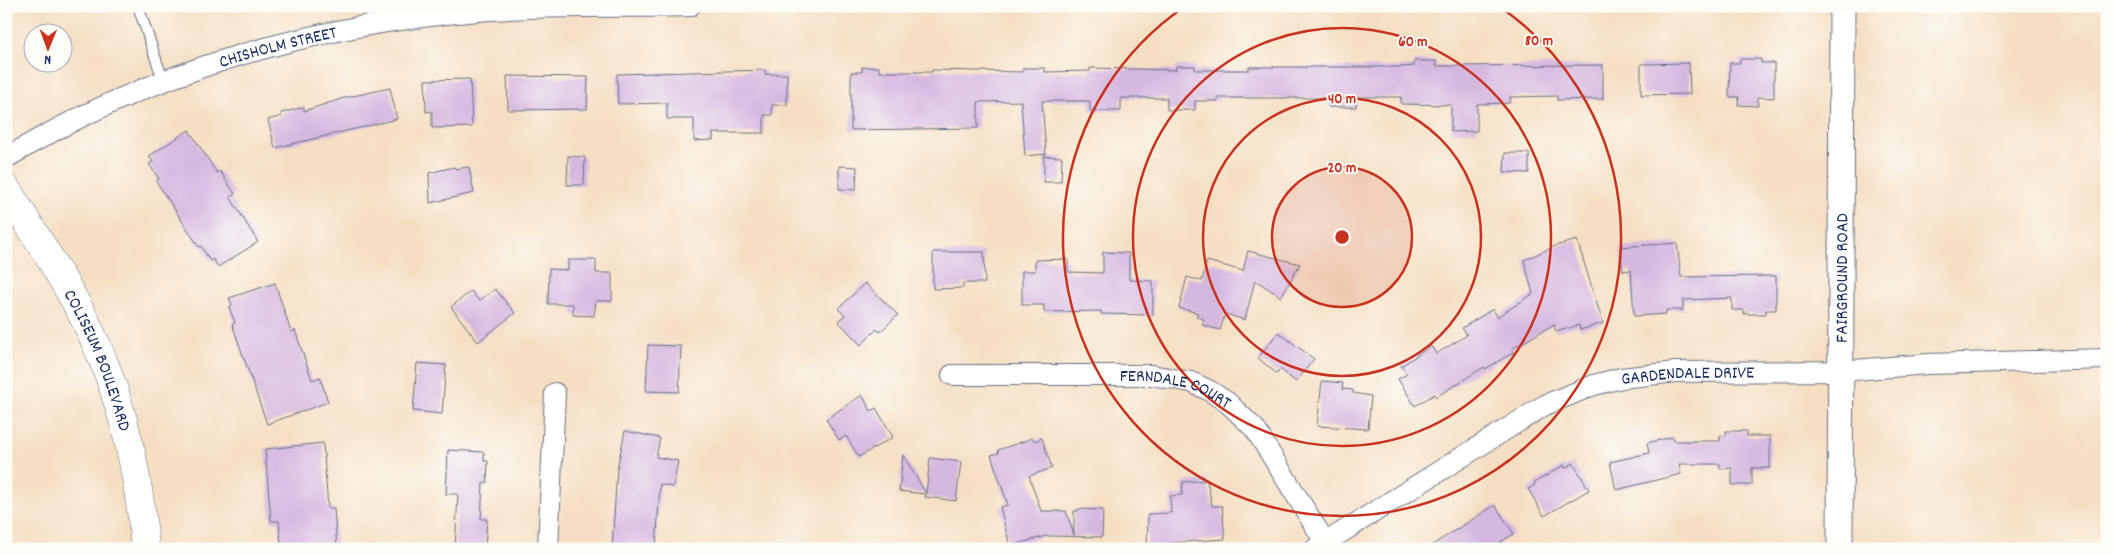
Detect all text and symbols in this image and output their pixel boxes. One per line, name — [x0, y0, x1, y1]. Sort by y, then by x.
street label: CHISHOLM STREET — [216, 21, 339, 76]
north arrow — [22, 22, 72, 72]
text: 80 m — [1525, 31, 1553, 53]
text: 60 m — [1398, 32, 1428, 54]
text: N — [44, 49, 51, 69]
text: 40 m — [1328, 89, 1356, 111]
text: 20 m — [1328, 158, 1356, 180]
street label: FAIRGROUND ROAD — [1831, 213, 1856, 343]
centre of rings — [1333, 228, 1351, 246]
street label: COLISEUM BOULEVARD — [56, 286, 136, 434]
street label: GARDENDALE DRIVE — [1620, 362, 1754, 393]
street label: FERNDALE COURT — [1120, 365, 1235, 416]

